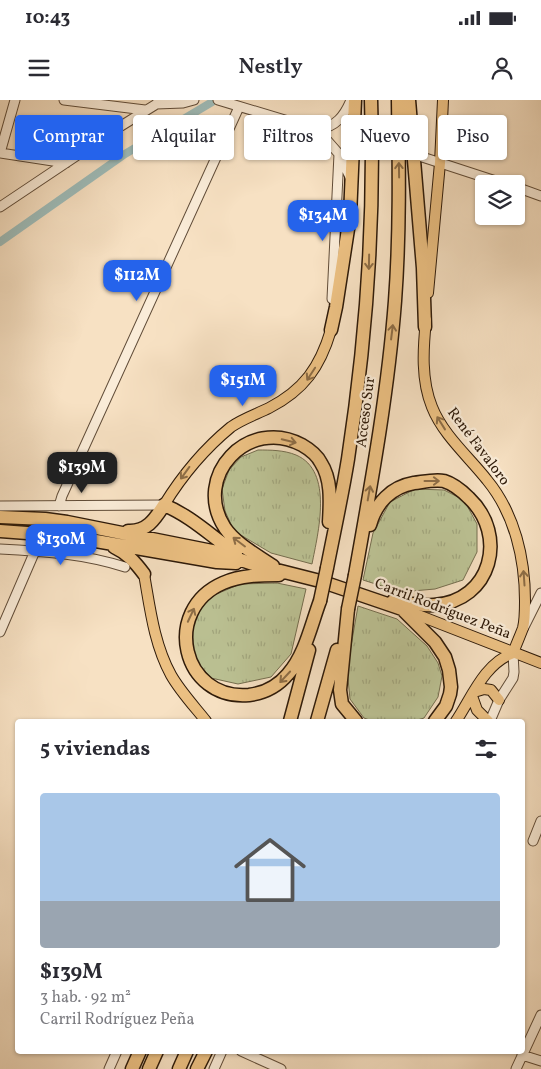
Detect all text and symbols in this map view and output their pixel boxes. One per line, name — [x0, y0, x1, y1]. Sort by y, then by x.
text: 10:43 — [25, 5, 70, 31]
text: Nestly — [238, 52, 303, 83]
icon: menu — [25, 54, 53, 82]
icon: person — [488, 54, 516, 82]
chip: Comprar — [15, 115, 123, 160]
chip: Alquilar — [133, 115, 234, 160]
chip: Filtros — [244, 115, 331, 160]
chip: Nuevo — [341, 115, 428, 160]
chip: Piso — [438, 115, 507, 160]
one-way arrow — [394, 162, 404, 178]
map controls — [475, 175, 525, 225]
button: layers — [475, 175, 525, 225]
pin: $134M — [288, 200, 358, 242]
text: $134M — [299, 205, 347, 227]
one-way arrow — [365, 254, 374, 270]
pin: $112M — [102, 260, 172, 302]
text: $112M — [114, 265, 160, 287]
one-way arrow — [387, 324, 397, 340]
pin: $151M — [208, 364, 278, 407]
one-way arrow — [305, 367, 316, 381]
text: $151M — [221, 370, 265, 392]
street label: Acceso Sur — [352, 376, 381, 449]
street label: René Favaloro — [441, 403, 514, 490]
one-way arrow — [436, 416, 447, 430]
one-way arrow — [281, 437, 297, 446]
pin: $139M — [47, 452, 117, 494]
text: $139M — [58, 457, 106, 479]
one-way arrow — [180, 466, 190, 480]
one-way arrow — [424, 477, 440, 486]
one-way arrow — [365, 485, 375, 501]
pin: $130M — [26, 524, 96, 566]
text: $130M — [37, 529, 85, 551]
one-way arrow — [233, 536, 246, 547]
one-way arrow — [519, 571, 529, 587]
street label: Carril Rodríguez Peña — [371, 574, 514, 645]
one-way arrow — [186, 608, 196, 623]
one-way arrow — [279, 670, 291, 683]
text: 5 viviendas — [40, 735, 150, 764]
icon: filters — [472, 735, 500, 763]
icon: home — [225, 825, 315, 915]
text: $139M — [40, 958, 102, 987]
text: 3 hab. · 92 m² — [40, 987, 131, 1009]
text: Carril Rodríguez Peña — [40, 1009, 194, 1031]

